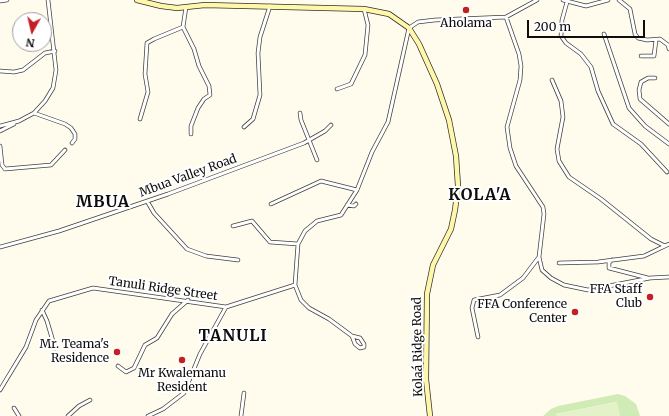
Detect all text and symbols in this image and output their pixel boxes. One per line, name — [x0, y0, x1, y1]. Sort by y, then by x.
marker: Aholama — [461, 5, 471, 15]
north arrow — [12, 12, 52, 52]
scale bar — [529, 12, 647, 38]
place label: Aholama — [440, 17, 492, 31]
text: 200 m — [534, 19, 571, 34]
text: N — [25, 35, 36, 50]
street label: Mbua Valley Road — [137, 152, 239, 200]
district label: KOLA'A — [448, 185, 512, 205]
district label: MBUA — [76, 192, 130, 212]
street label: Tanuli Ridge Street — [107, 274, 219, 304]
place label: FFA Staff Club — [590, 283, 642, 311]
marker: FFA Staff Club — [645, 292, 655, 302]
street label: Kolaá Ridge Road — [410, 297, 426, 397]
place label: FFA Conference Center — [477, 298, 567, 326]
marker: FFA Conference Center — [570, 307, 580, 317]
district label: TANULI — [198, 326, 268, 346]
place label: Mr. Teama's Residence — [39, 338, 109, 366]
marker: Mr. Teama's Residence — [112, 347, 122, 357]
marker: Mr Kwalemanu Resident — [177, 355, 187, 365]
place label: Mr Kwalemanu Resident — [138, 367, 226, 395]

